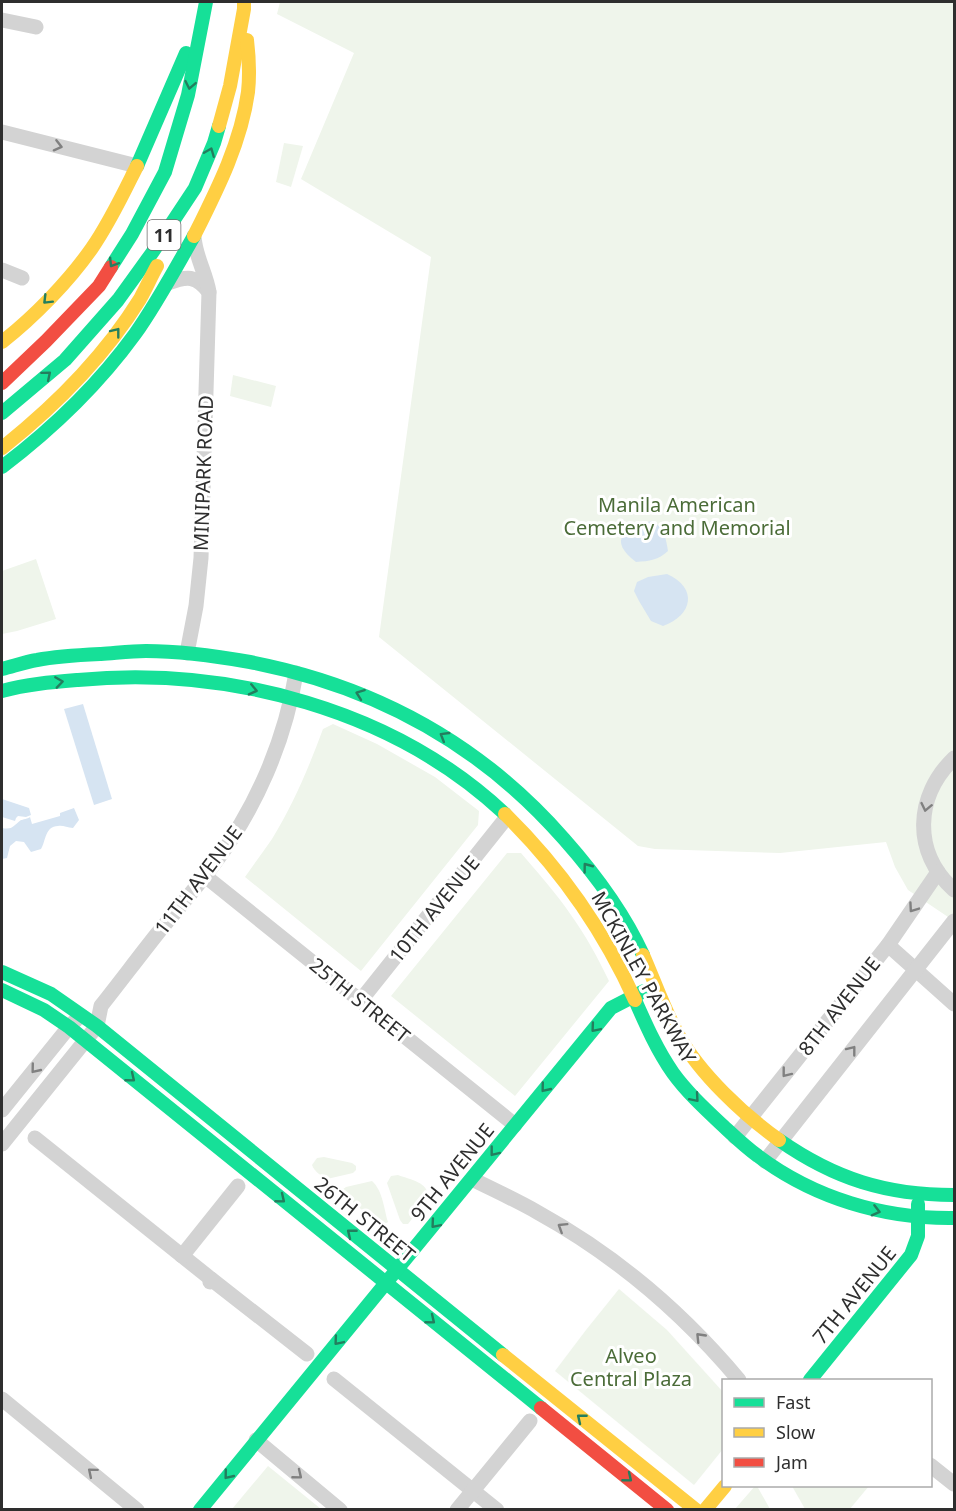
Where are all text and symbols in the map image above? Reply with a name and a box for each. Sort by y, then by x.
one-way arrow [184,80,197,90]
one-way arrow [53,139,63,152]
one-way arrow [203,147,215,158]
road number: 11 [148,220,180,250]
one-way arrow [109,257,121,267]
one-way arrow [43,293,54,304]
one-way arrow [109,328,120,339]
one-way arrow [40,372,51,383]
street label: MINIPARK ROAD [187,395,219,551]
park label: Manila American Cemetery and Memorial [563,491,791,541]
one-way arrow [55,676,64,688]
one-way arrow [248,682,258,695]
one-way arrow [355,689,366,702]
one-way arrow [440,732,450,743]
one-way arrow [920,802,933,812]
street label: 11TH AVENUE [148,820,248,940]
street label: 10TH AVENUE [383,850,485,968]
one-way arrow [584,863,595,874]
street label: MCKINLEY PARKWAY [585,886,703,1068]
one-way arrow [909,902,920,913]
street label: 25TH STREET [304,951,416,1049]
street label: 8TH AVENUE [792,951,886,1061]
one-way arrow [591,1021,602,1032]
one-way arrow [844,1046,855,1057]
one-way arrow [31,1062,42,1073]
one-way arrow [783,1066,794,1077]
one-way arrow [124,1070,135,1081]
one-way arrow [542,1081,553,1092]
one-way arrow [688,1091,699,1102]
street label: 9TH AVENUE [404,1117,500,1227]
one-way arrow [490,1145,501,1156]
street label: 26TH STREET [309,1170,421,1268]
one-way arrow [274,1191,285,1202]
one-way arrow [871,1204,881,1217]
one-way arrow [431,1217,442,1228]
one-way arrow [558,1223,568,1235]
one-way arrow [347,1229,358,1240]
street label: 7TH AVENUE [806,1240,902,1350]
one-way arrow [424,1312,435,1323]
one-way arrow [697,1333,708,1344]
one-way arrow [334,1334,345,1345]
park label: Alveo Central Plaza [570,1342,692,1392]
legend [722,1379,932,1487]
text: Fast [776,1390,811,1414]
one-way arrow [577,1414,588,1425]
text: Slow [776,1420,815,1444]
text: Jam [774,1450,808,1474]
one-way arrow [88,1468,99,1479]
one-way arrow [224,1468,235,1479]
one-way arrow [291,1468,302,1479]
one-way arrow [621,1471,632,1482]

